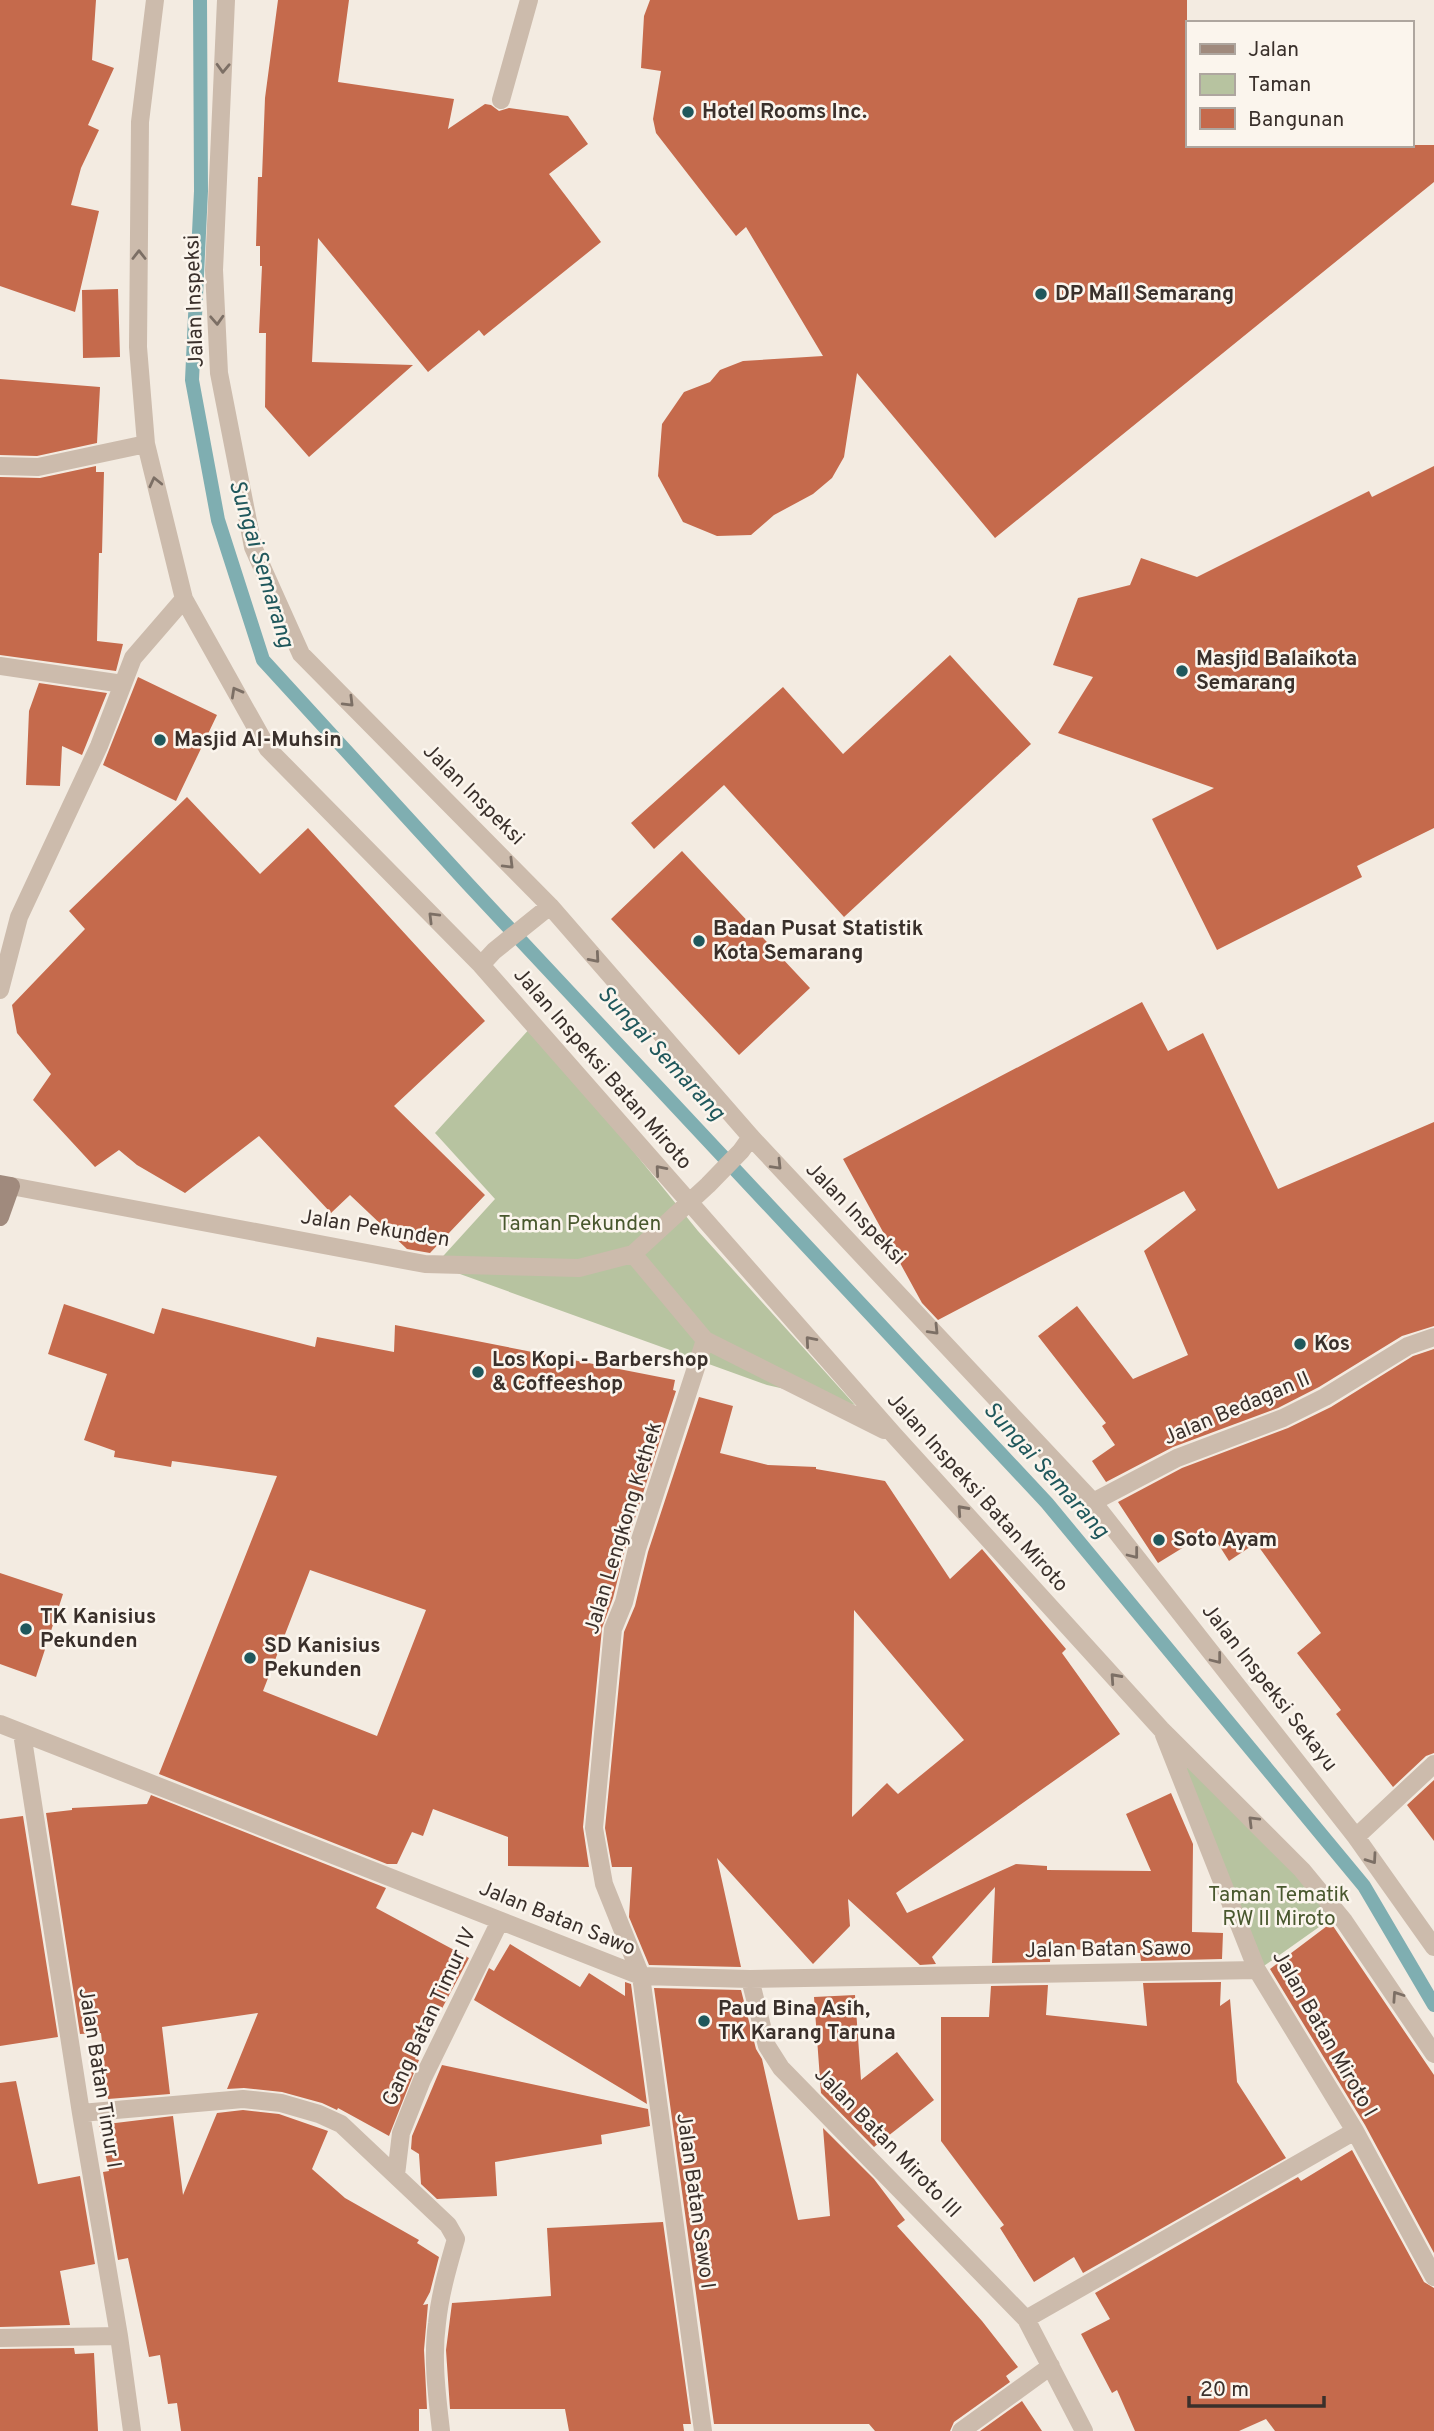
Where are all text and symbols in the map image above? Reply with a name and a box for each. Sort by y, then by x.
legend [1186,21,1413,147]
text: Jalan [1248,37,1299,64]
one-way arrow [215,63,230,74]
text: Taman [1248,72,1311,99]
place label: Hotel Rooms Inc. [702,99,867,126]
marker: Hotel Rooms Inc. [680,104,696,120]
text: Bangunan [1248,107,1344,134]
street label: Jalan Inspeksi [179,234,211,368]
one-way arrow [131,250,146,261]
place label: DP Mall Semarang [1055,281,1234,308]
marker: DP Mall Semarang [1033,286,1049,302]
one-way arrow [209,315,224,326]
one-way arrow [149,476,163,488]
water label: Sungai Semarang [221,476,300,652]
place label: Masjid Balaikota Semarang [1196,646,1357,697]
marker: Masjid Balaikota Semarang [1174,663,1190,679]
one-way arrow [231,687,244,699]
one-way arrow [341,694,354,707]
place label: Masjid Al-Muhsin [174,727,342,754]
marker: Masjid Al-Muhsin [152,732,168,748]
street label: Jalan Inspeksi [416,738,530,852]
one-way arrow [501,856,514,869]
one-way arrow [429,912,442,925]
place label: Badan Pusat Statistik Kota Semarang [713,916,924,967]
marker: Badan Pusat Statistik Kota Semarang [691,933,707,949]
one-way arrow [587,949,599,962]
street label: Jalan Inspeksi Batan Miroto [507,962,697,1176]
water label: Sungai Semarang [590,980,730,1128]
one-way arrow [769,1157,782,1170]
street label: Jalan Inspeksi [799,1157,911,1271]
one-way arrow [656,1165,668,1178]
street label: Jalan Pekunden [298,1204,452,1254]
park label: Taman Pekunden [499,1211,661,1238]
one-way arrow [926,1322,939,1335]
place label: Kos [1314,1331,1350,1358]
one-way arrow [806,1336,818,1349]
marker: Kos [1292,1336,1308,1352]
place label: Los Kopi - Barbershop & Coffeeshop [492,1347,709,1398]
marker: Los Kopi - Barbershop & Coffeeshop [470,1364,486,1380]
street label: Jalan Bedagan II [1160,1366,1314,1452]
street label: Jalan Inspeksi Batan Miroto [880,1388,1074,1598]
water label: Sungai Semarang [976,1396,1115,1546]
street label: Jalan Lengkong Kethek [579,1418,669,1638]
one-way arrow [958,1505,970,1518]
place label: Soto Ayam [1173,1527,1277,1554]
marker: Soto Ayam [1151,1532,1167,1548]
one-way arrow [1126,1545,1138,1558]
street label: Jalan Inspeksi Sekayu [1195,1598,1343,1778]
place label: TK Kanisius Pekunden [40,1604,156,1655]
marker: TK Kanisius Pekunden [18,1621,34,1637]
place label: SD Kanisius Pekunden [264,1633,381,1684]
marker: SD Kanisius Pekunden [242,1650,258,1666]
one-way arrow [1209,1652,1222,1664]
one-way arrow [1111,1673,1124,1686]
one-way arrow [1249,1817,1261,1829]
one-way arrow [1364,1851,1376,1864]
street label: Jalan Batan Sawo [475,1875,639,1963]
park label: Taman Tematik RW II Miroto [1208,1882,1350,1933]
street label: Gang Batan Timur IV [377,1923,483,2111]
street label: Jalan Batan Sawo [1025,1935,1191,1965]
street label: Jalan Batan Miroto I [1265,1946,1383,2122]
street label: Jalan Batan Timur I [71,1986,127,2170]
one-way arrow [1393,1991,1405,2004]
place label: Paud Bina Asih, TK Karang Taruna [718,1996,896,2047]
marker: Paud Bina Asih, TK Karang Taruna [696,2013,712,2029]
street label: Jalan Batan Miroto III [808,2062,966,2224]
street label: Jalan Batan Sawo I [669,2111,721,2291]
scale bar [1189,2364,1324,2408]
text: 20 m [1200,2377,1249,2404]

